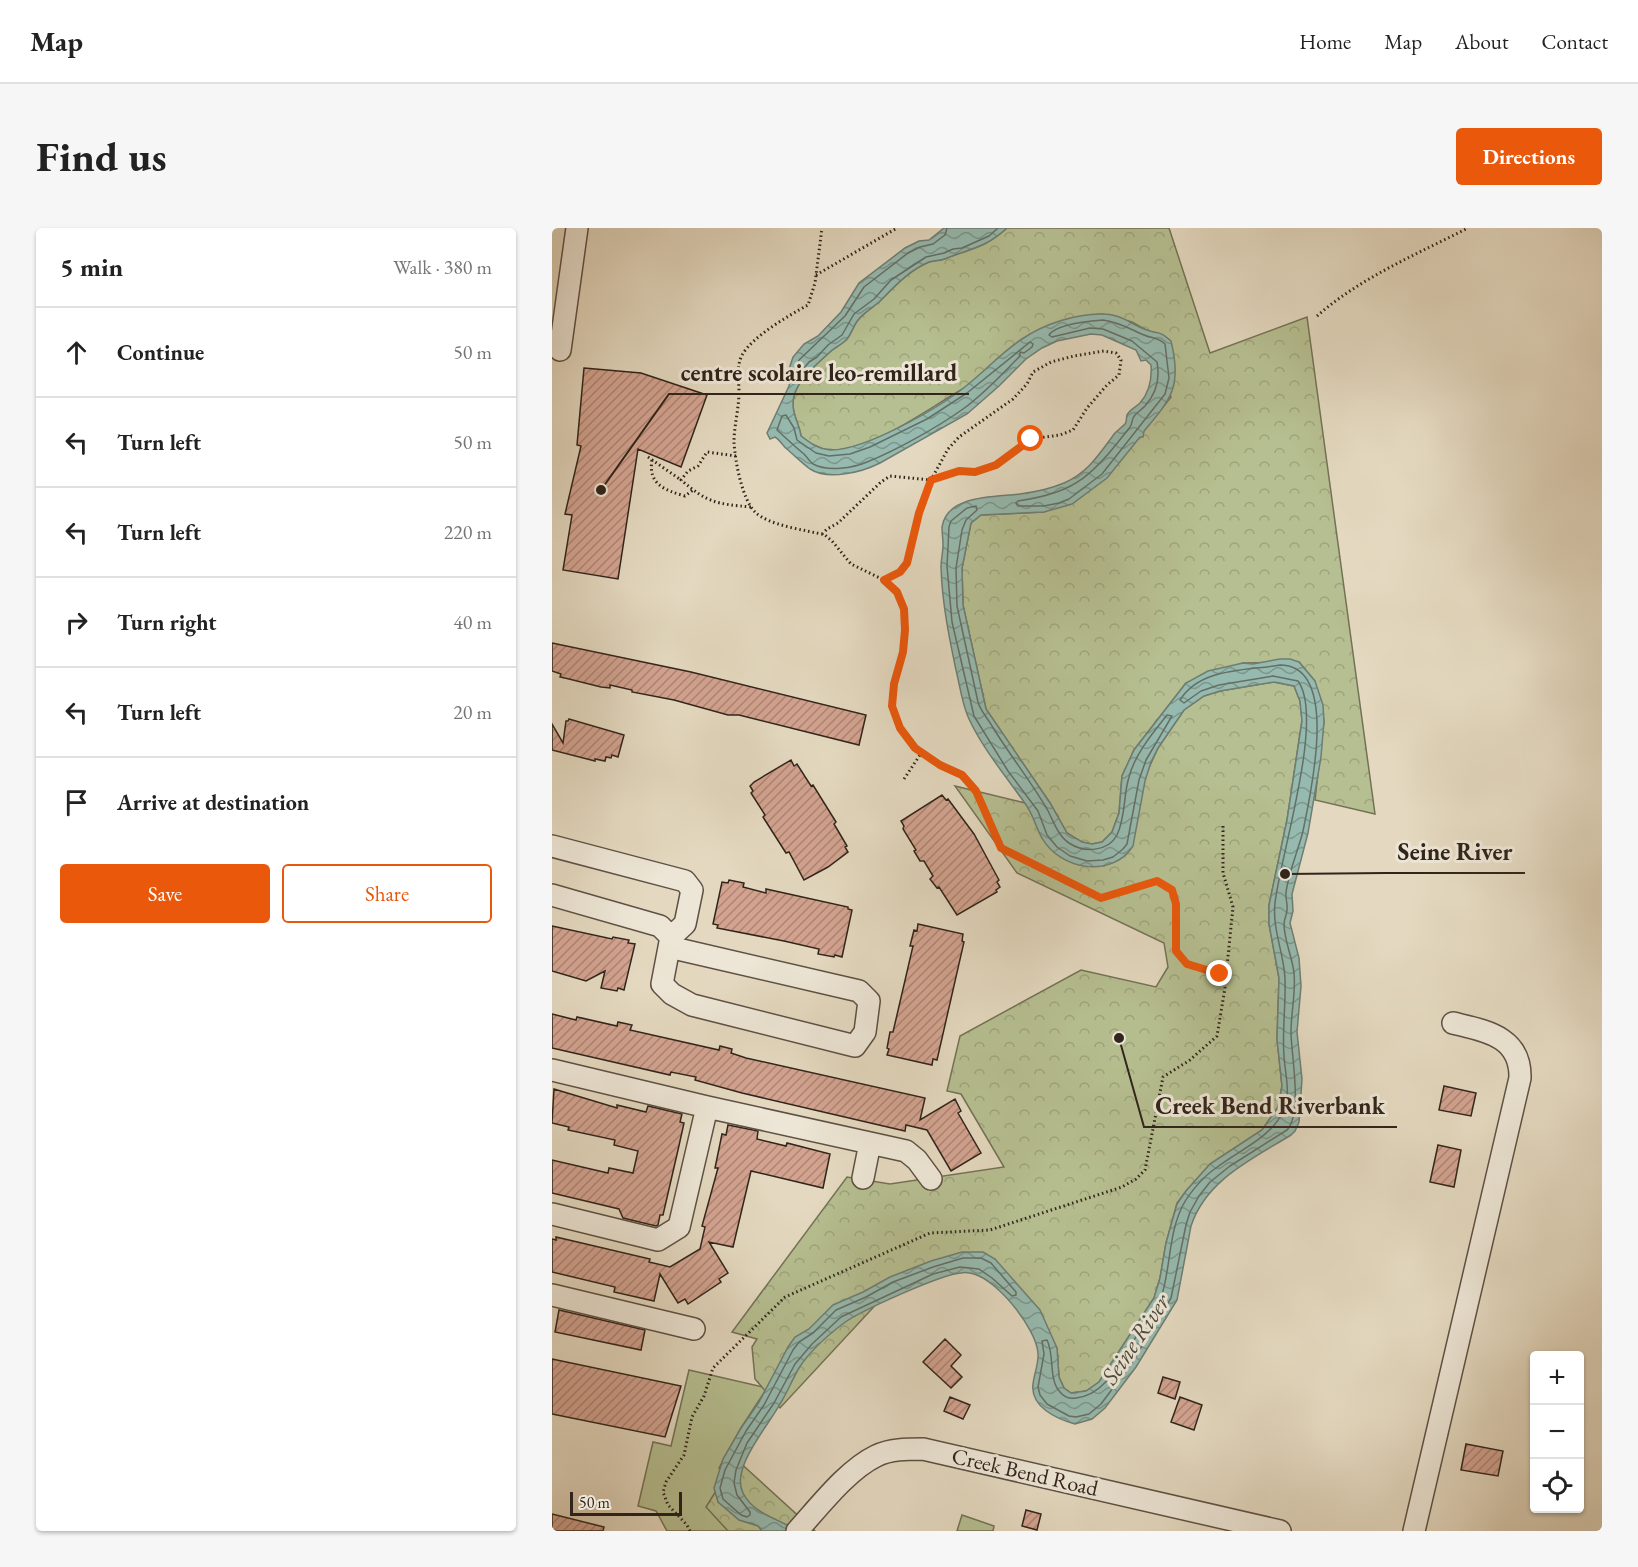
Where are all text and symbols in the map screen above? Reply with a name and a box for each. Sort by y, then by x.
text: Map [30,23,83,59]
text: Home [1299,28,1351,55]
text: Map [1384,28,1422,55]
text: About [1455,28,1508,55]
text: Contact [1541,28,1608,55]
button: Directions [1456,128,1602,185]
text: Find us [36,129,167,184]
text: 5 min [60,250,123,284]
text: Walk · 380 m [393,254,492,280]
icon: ahead [60,336,93,369]
text: Continue [117,338,204,367]
text: 50 m [453,339,492,365]
callout: centre scolaire leo-remillard [669,352,969,394]
text: centre scolaire leo-remillard [681,357,958,388]
route start [1017,425,1043,451]
icon: left [60,426,93,459]
text: Turn left [117,428,201,457]
text: 50 m [453,429,492,455]
icon: left [60,516,93,549]
text: Turn left [117,518,201,547]
text: 220 m [444,519,492,545]
icon: right [60,606,93,639]
text: Turn right [117,608,216,637]
text: 40 m [453,609,492,635]
icon: left [60,696,93,729]
text: Turn left [117,698,201,727]
text: 20 m [453,699,492,725]
icon: arrive [60,786,93,819]
text: Arrive at destination [117,788,309,817]
callout: Seine River [1386,831,1525,873]
text: Seine River [1398,836,1513,867]
button: Save [60,864,270,923]
button: Share [282,864,492,923]
route end [1206,960,1232,986]
callout: Creek Bend Riverbank [1144,1085,1397,1127]
text: Creek Bend Riverbank [1155,1090,1386,1121]
water label: Seine River [1093,1286,1178,1391]
map controls [1530,1351,1584,1513]
button: + [1530,1351,1584,1405]
button: − [1530,1405,1584,1459]
street label: Creek Bend Road [949,1441,1102,1503]
button: locate [1530,1459,1584,1513]
scale bar [570,1489,682,1516]
text: 50 m [579,1492,610,1513]

